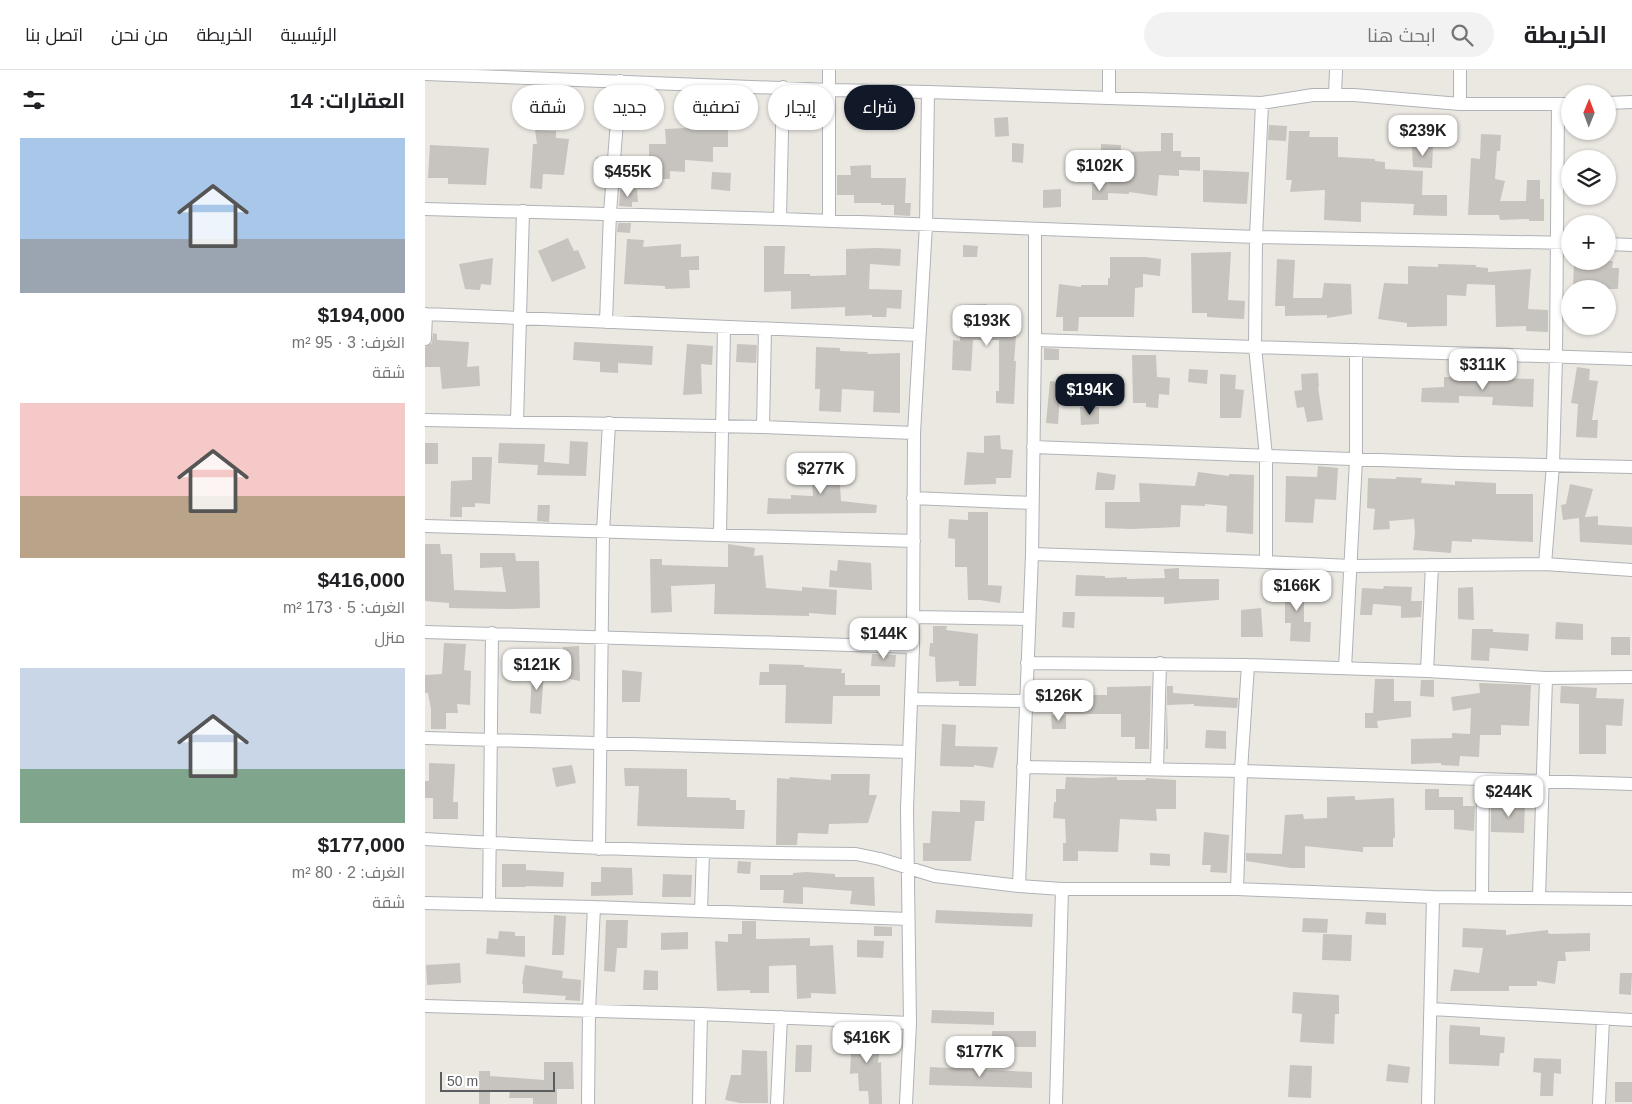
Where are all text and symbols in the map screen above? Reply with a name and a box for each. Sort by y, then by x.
search box [1144,12,1494,57]
icon: search [1448,21,1476,49]
text: الخريطة [1524,21,1607,48]
text: اتصل بنا [25,25,83,45]
text: من نحن [111,25,168,45]
text: الخريطة [196,25,253,45]
text: الرئيسية [281,25,337,45]
text: ابحث هنا [1367,25,1436,46]
chip: شقة [512,85,584,130]
chip: جديد [594,85,664,130]
chip: تصفية [674,85,758,130]
chip: إيجار [768,85,834,130]
chip: شراء [844,85,915,130]
north arrow [1561,85,1616,140]
map controls [1561,85,1616,335]
icon: filters [20,86,48,114]
text: العقارات: 14 [290,89,405,112]
pin: $239K [1388,114,1458,157]
text: $239K [1399,122,1447,139]
pin: $102K [1065,150,1135,192]
button: layers [1561,150,1616,205]
pin: $455K [593,156,663,198]
text: $102K [1076,157,1124,174]
text: $455K [604,163,652,180]
icon: home [168,171,258,261]
button: + [1561,215,1616,270]
button: − [1561,280,1616,335]
text: $194,000 [317,303,405,326]
pin: $193K [952,304,1022,347]
text: $193K [963,312,1011,329]
text: الغرف: 3 · 95 m² [292,334,405,351]
pin: $311K [1448,348,1518,391]
text: $311K [1460,356,1506,373]
text: شقة [372,364,405,381]
pin: $194K [1055,374,1125,416]
text: $194K [1066,381,1114,398]
icon: home [168,436,258,526]
pin: $277K [786,452,856,495]
text: $277K [797,460,845,477]
text: $416,000 [317,568,405,591]
pin: $166K [1262,570,1332,612]
text: $166K [1273,577,1321,594]
text: الغرف: 5 · 173 m² [283,599,405,616]
pin: $144K [849,618,919,660]
text: $144K [860,625,908,642]
text: منزل [375,629,405,646]
pin: $121K [502,648,572,691]
text: $121K [513,656,561,673]
pin: $126K [1024,680,1094,722]
text: $126K [1035,687,1083,704]
icon: home [168,701,258,791]
pin: $244K [1474,776,1544,818]
text: $244K [1485,783,1533,800]
text: $177,000 [317,833,405,856]
text: الغرف: 2 · 80 m² [292,864,405,881]
text: شقة [372,894,405,911]
pin: $416K [832,1022,902,1064]
text: $416K [843,1029,891,1046]
pin: $177K [945,1036,1015,1078]
text: $177K [956,1043,1004,1060]
scale bar [440,1069,555,1092]
text: 50 m [447,1073,478,1089]

